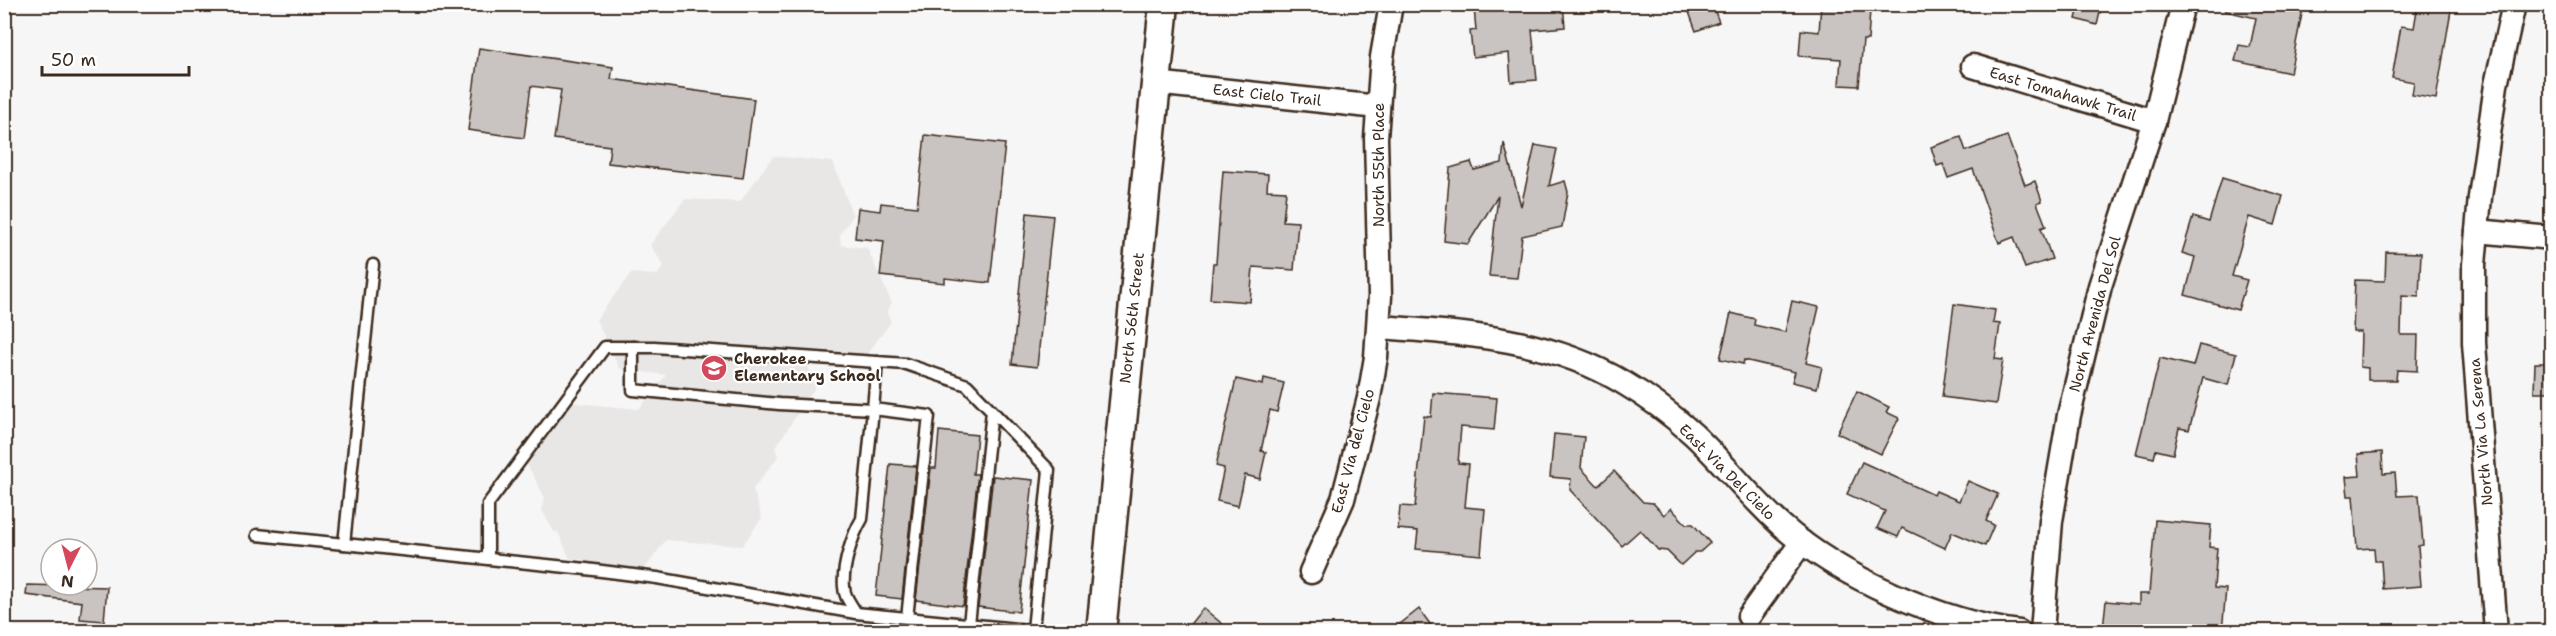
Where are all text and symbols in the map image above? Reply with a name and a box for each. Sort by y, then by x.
scale bar [42,39,189,77]
text: 50 m [51,48,96,72]
street label: East Tomahawk Trail [1987,62,2139,126]
street label: East Cielo Trail [1212,79,1323,111]
street label: North 55th Place [1369,103,1389,227]
street label: North Avenida Del Sol [2065,233,2126,394]
street label: North 56th Street [1115,251,1149,385]
place label: Cherokee Elementary School [734,349,881,386]
school or university icon: Cherokee Elementary School [699,353,729,383]
street label: North Via La Serena [2465,357,2497,507]
street label: East Via del Cielo [1327,387,1379,515]
street label: East Via Del Cielo [1675,420,1779,524]
north arrow [39,537,99,597]
text: N [60,570,75,593]

